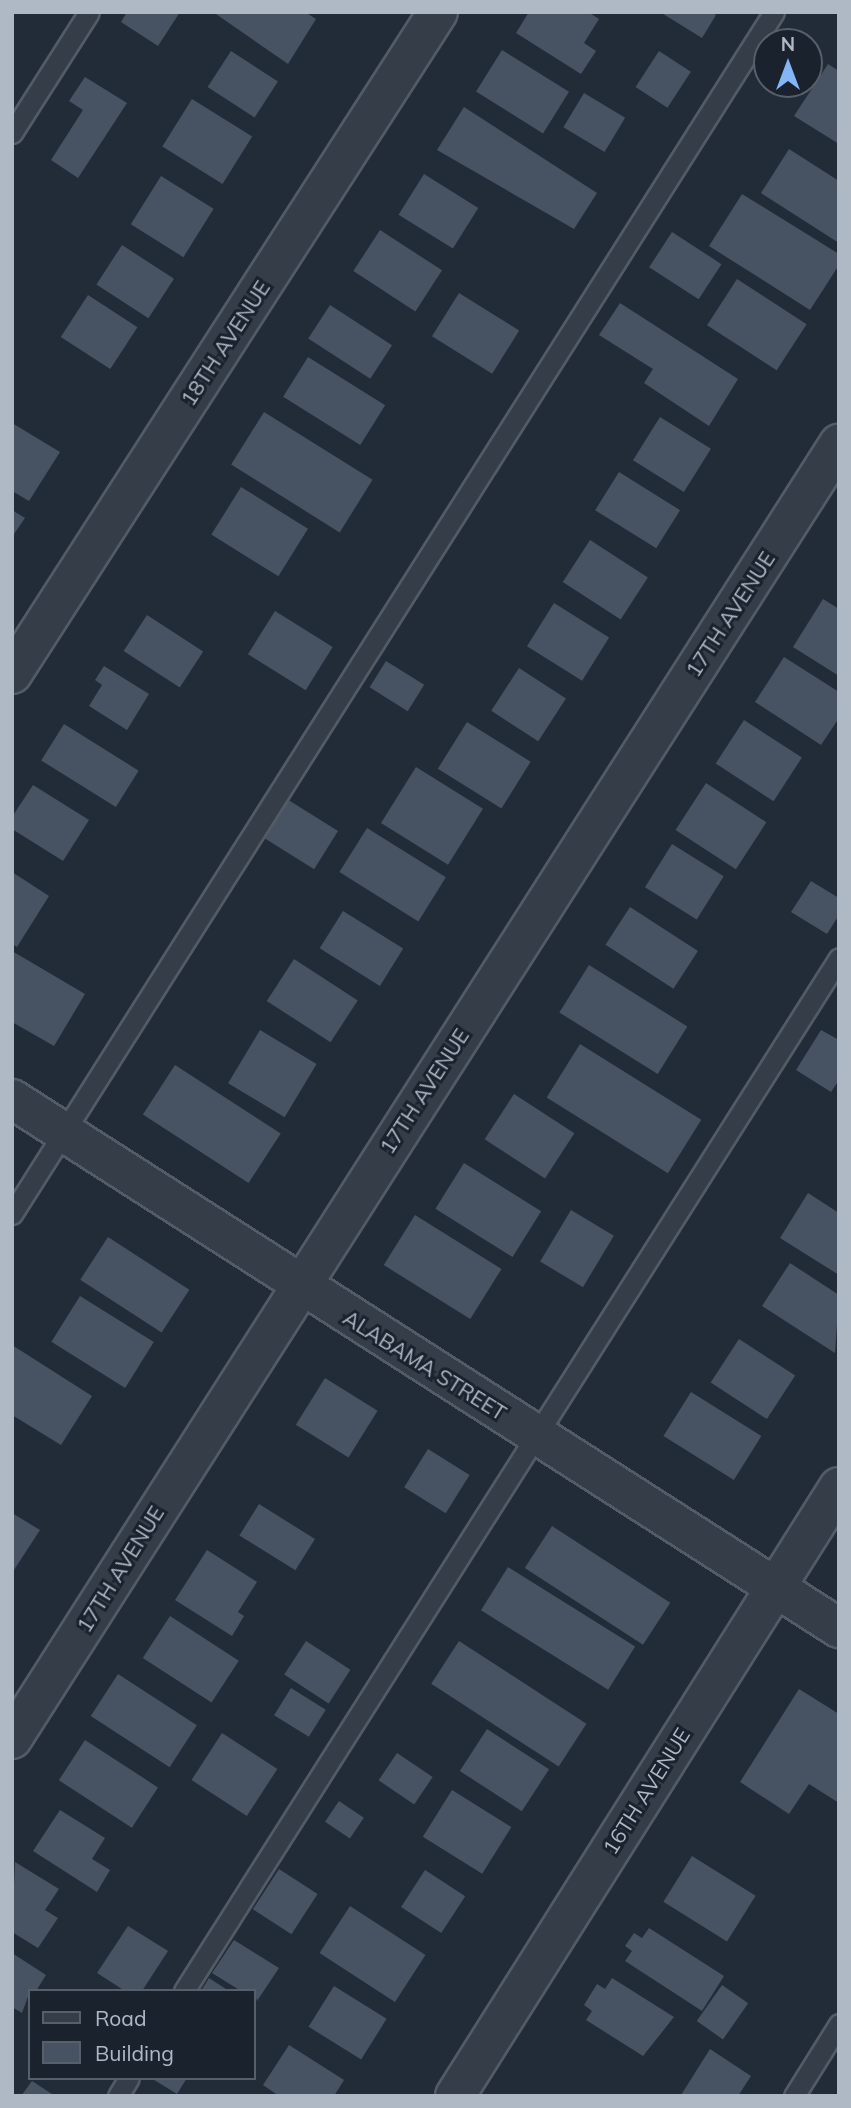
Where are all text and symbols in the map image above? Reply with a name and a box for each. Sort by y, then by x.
north arrow [753,28,823,98]
text: N [781,32,795,56]
street label: 18TH AVENUE [175,276,275,410]
street label: 17TH AVENUE [680,547,780,681]
street label: 17TH AVENUE [374,1024,474,1158]
street label: ALABAMA STREET [339,1305,511,1425]
street label: 17TH AVENUE [71,1501,169,1637]
street label: 16TH AVENUE [597,1723,695,1859]
legend [28,1989,256,2080]
text: Road [95,2005,146,2031]
text: Building [95,2040,174,2066]

